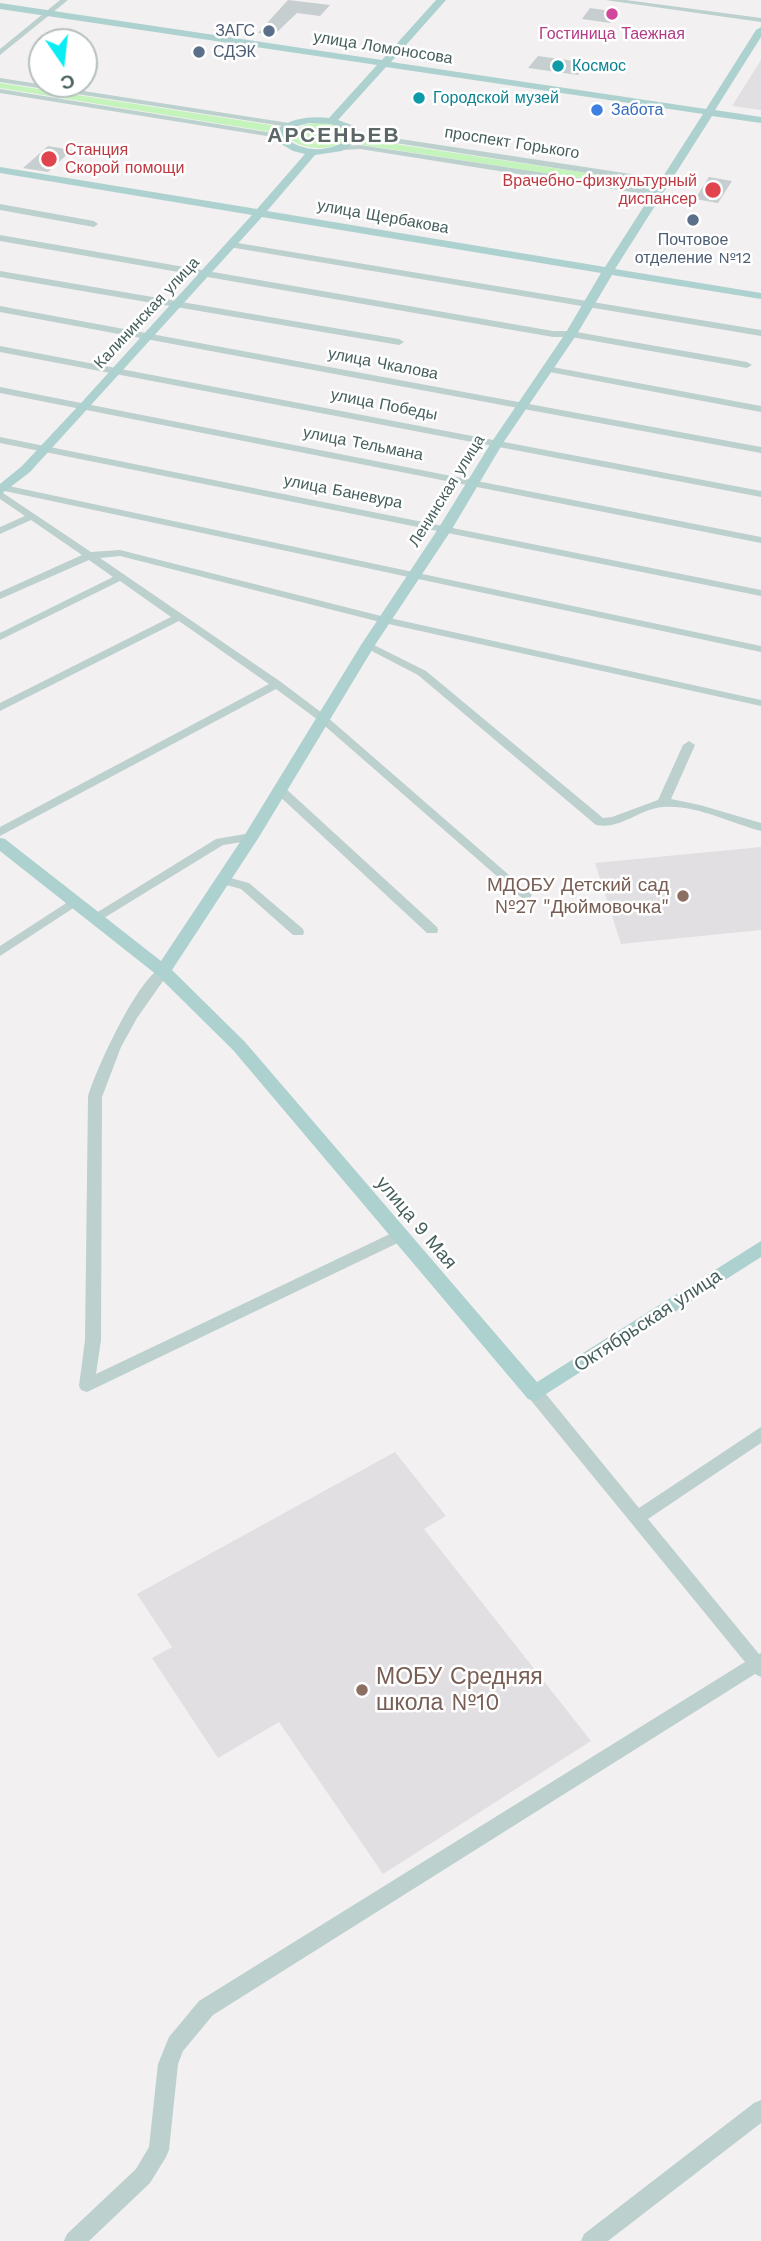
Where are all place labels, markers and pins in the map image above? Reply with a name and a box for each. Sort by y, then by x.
marker: Гостиница Таежная [604,6,620,22]
place label: ЗАГС [215,21,255,41]
marker: ЗАГС [261,23,277,39]
place label: Гостиница Таежная [539,24,685,44]
place label: СДЭК [213,42,256,62]
marker: СДЭК [191,44,207,60]
place label: Космос [572,56,626,76]
marker: Космос [550,58,566,74]
place label: Городской музей [433,88,559,108]
marker: Городской музей [411,90,427,106]
place label: Забота [611,100,663,120]
marker: Забота [589,102,605,118]
place label: Станция Скорой помощи [65,140,184,178]
marker: Станция Скорой помощи [39,149,59,169]
place label: Врачебно-физкультурный диспансер [503,171,697,209]
marker: Врачебно-физкультурный диспансер [703,180,723,200]
marker: Почтовое отделение №12 [685,212,701,228]
place label: Почтовое отделение №12 [635,230,751,268]
place label: МДОБУ Детский сад №27 "Дюймовочка" [487,874,669,918]
marker: МДОБУ Детский сад №27 "Дюймовочка" [675,888,691,904]
place label: МОБУ Средняя школа №10 [376,1663,543,1717]
marker: МОБУ Средняя школа №10 [354,1682,370,1698]

